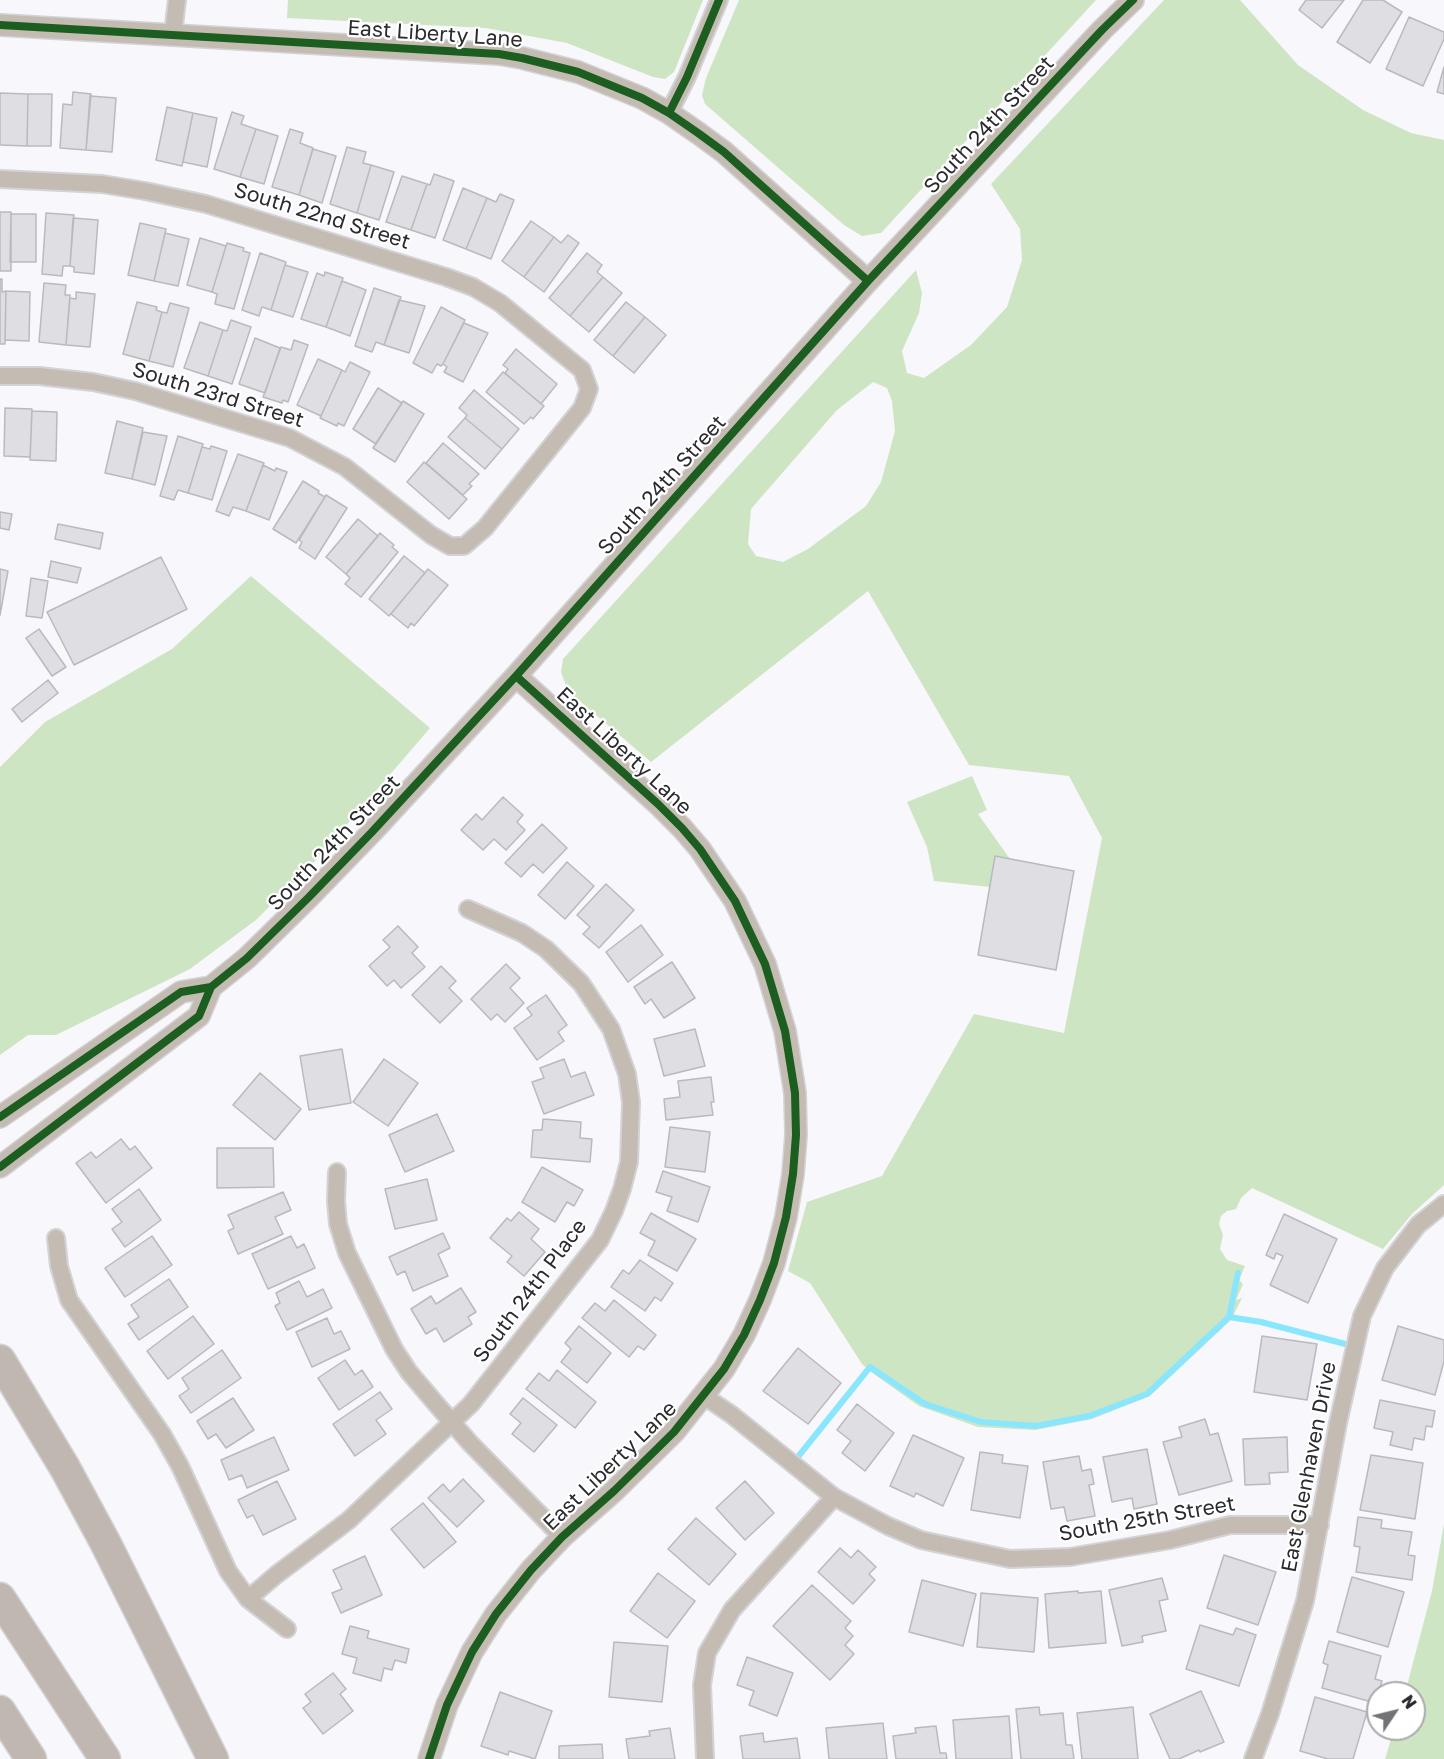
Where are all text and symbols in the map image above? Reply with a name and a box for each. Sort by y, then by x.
street label: East Liberty Lane [347,15,523,53]
street label: South 24th Street [919,51,1059,199]
street label: South 22nd Street [231,177,413,255]
street label: South 23rd Street [129,357,307,433]
street label: South 24th Street [593,410,731,560]
street label: East Liberty Lane [551,682,697,820]
street label: South 24th Street [263,770,405,916]
street label: South 24th Place [468,1214,592,1368]
street label: East Glenhaven Drive [1276,1360,1342,1574]
street label: East Liberty Lane [538,1396,682,1536]
street label: South 25th Street [1057,1491,1237,1547]
north arrow [1366,1681,1426,1741]
text: N [1397,1691,1421,1713]

